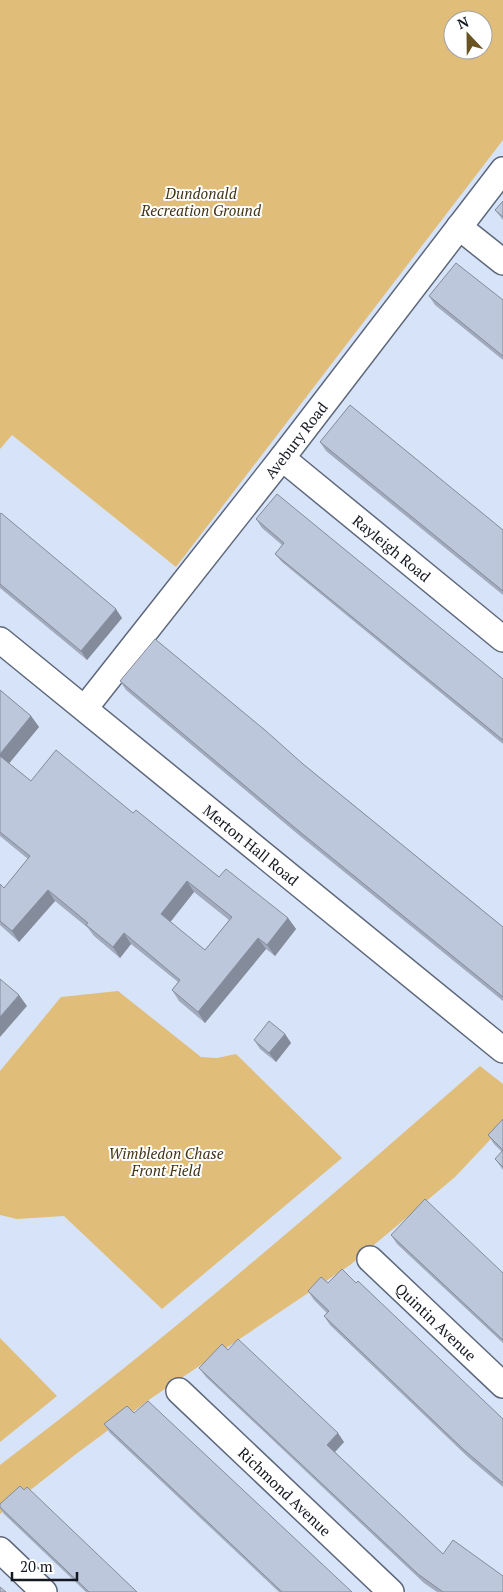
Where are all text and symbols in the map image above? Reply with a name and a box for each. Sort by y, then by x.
north arrow [443,10,493,60]
text: N [454,12,472,33]
park label: Dundonald Recreation Ground [140,183,262,220]
street label: Avebury Road [260,398,332,482]
street label: Rayleigh Road [349,510,435,586]
street label: Merton Hall Road [199,800,303,890]
park label: Wimbledon Chase Front Field [108,1143,224,1180]
street label: Quintin Avenue [391,1278,481,1365]
street label: Richmond Avenue [234,1443,336,1540]
scale bar [12,1550,78,1582]
text: 20 m [20,1556,53,1576]

